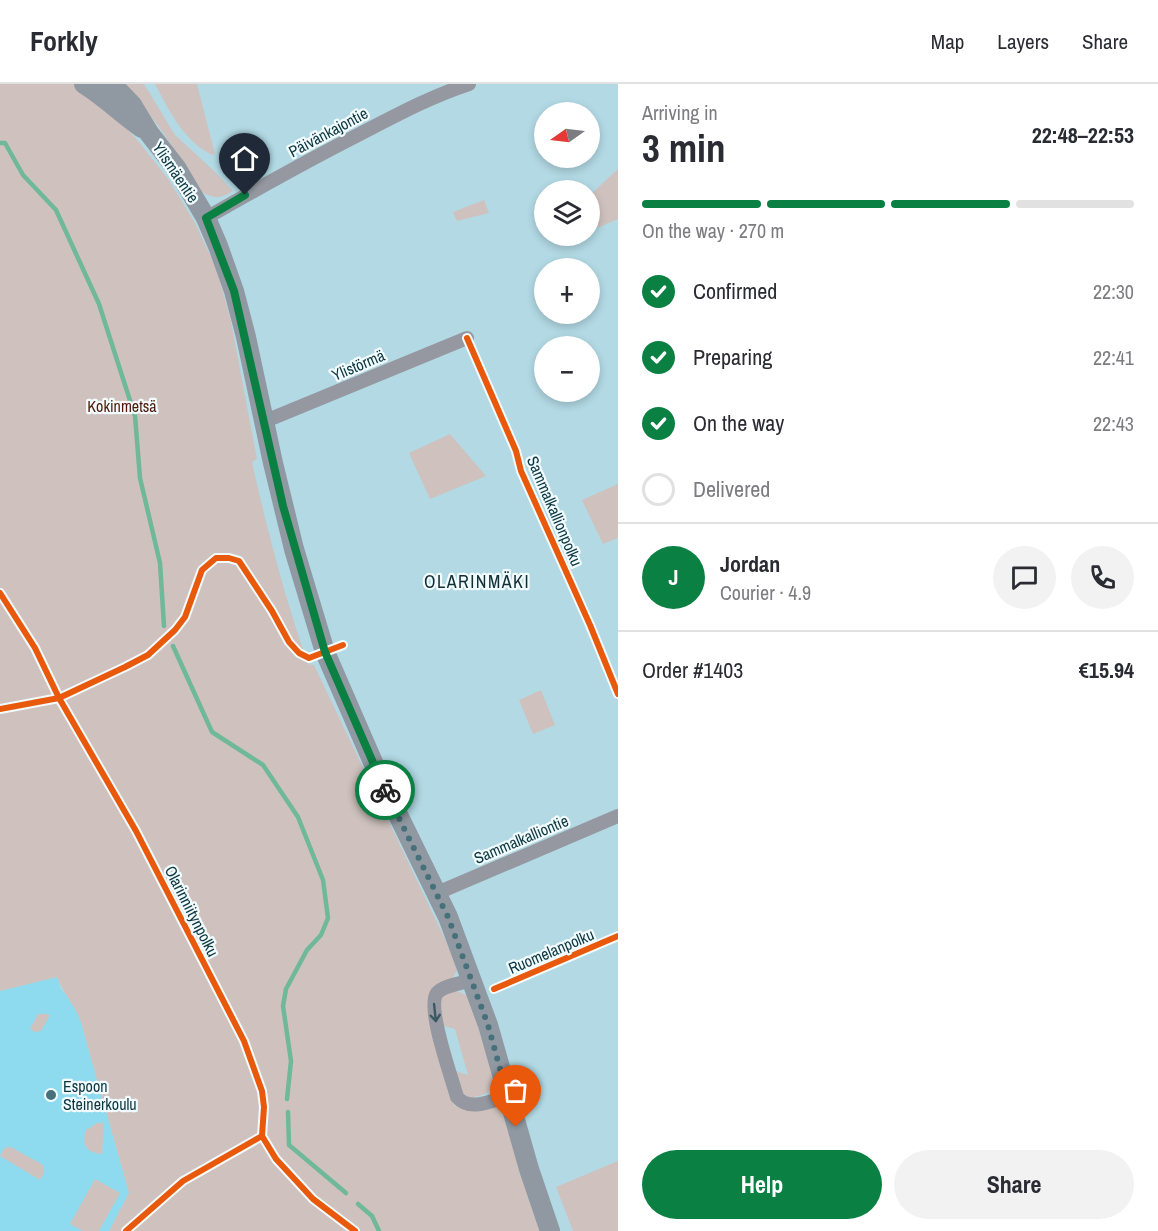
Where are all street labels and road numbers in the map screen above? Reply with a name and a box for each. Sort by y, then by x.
street label: Päivänkajontie [285,102,371,162]
street label: Ylismäentie [148,137,204,207]
street label: Ylistörmä [328,344,388,386]
street label: Sammalkallionpolku [522,453,588,569]
street label: Sammalkalliontie [470,809,572,869]
street label: Olarinniitynpolku [160,862,224,960]
street label: Ruomelanpolku [505,923,597,979]

